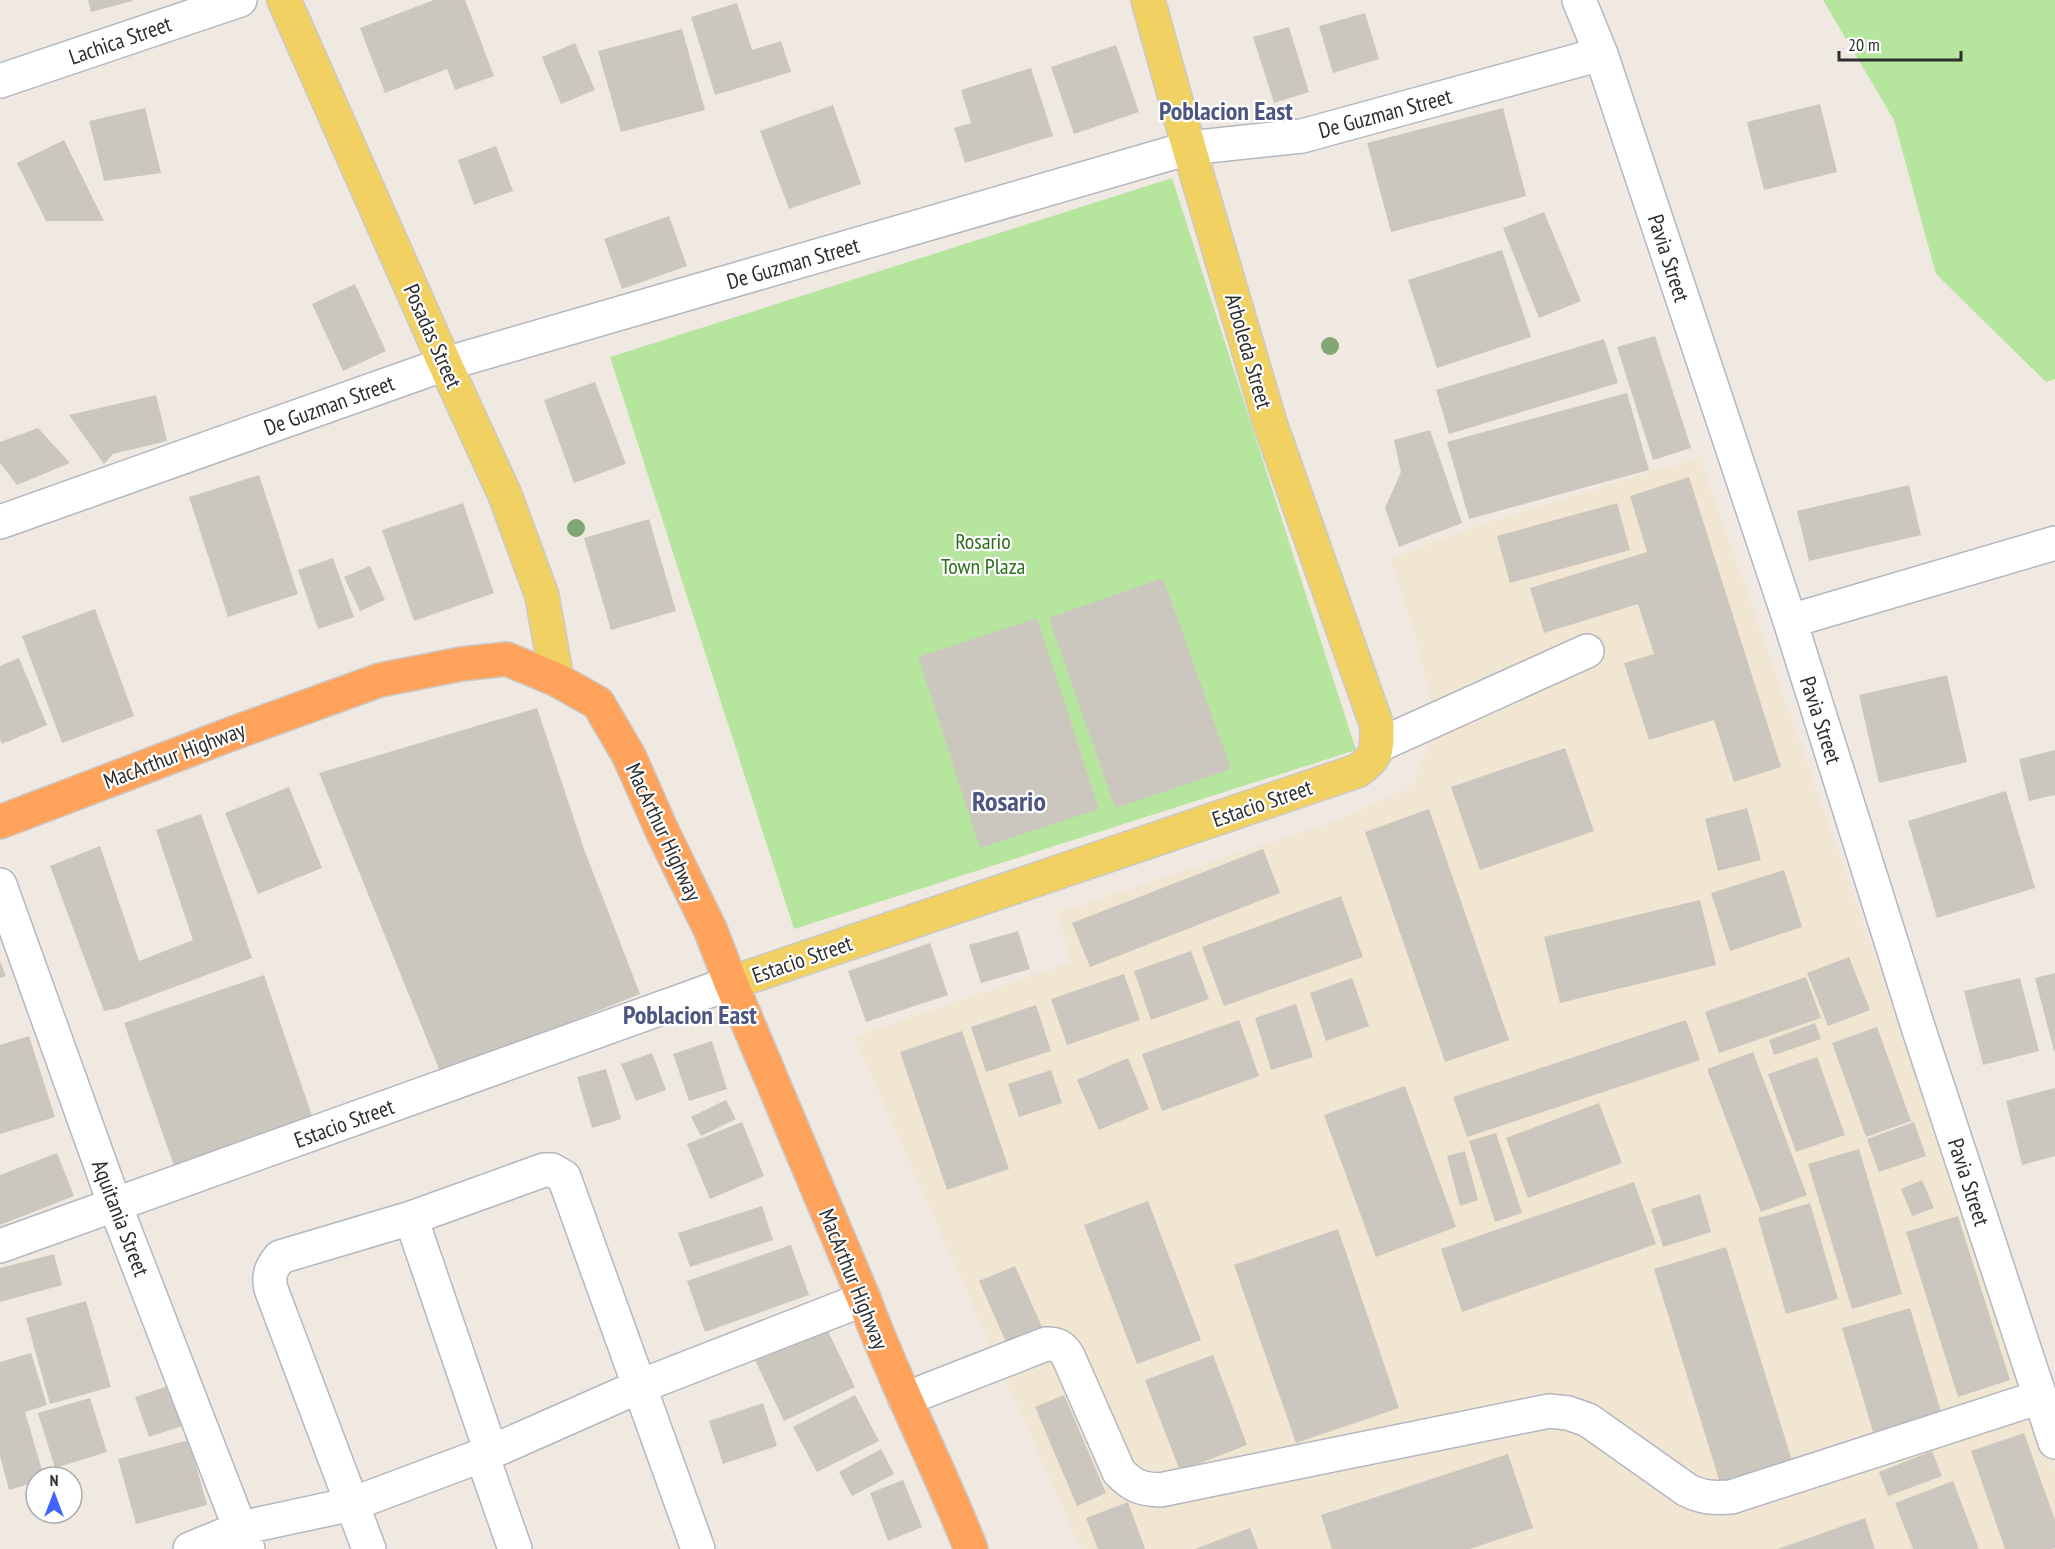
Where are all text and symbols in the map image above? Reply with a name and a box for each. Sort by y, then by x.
street label: Lachica Street [65,9,175,71]
scale bar [1839,24,1960,62]
text: 20 m [1848,33,1880,56]
street label: De Guzman Street [1315,82,1455,144]
district label: Poblacion East [1159,94,1293,127]
street label: Pavia Street [1642,211,1696,305]
street label: De Guzman Street [723,231,863,295]
street label: Posadas Street [398,280,468,392]
street label: Arboleda Street [1219,290,1279,412]
street label: De Guzman Street [260,368,398,442]
park label: Rosario Town Plaza [941,527,1025,580]
street label: Pavia Street [1794,673,1848,767]
street label: MacArthur Highway [99,715,249,795]
street label: MacArthur Highway [620,758,709,906]
street label: Estacio Street [1208,773,1316,833]
district label: Rosario [972,782,1046,819]
street label: Estacio Street [748,929,856,989]
district label: Poblacion East [623,998,757,1031]
street label: Estacio Street [290,1092,398,1154]
street label: Pavia Street [1942,1135,1996,1229]
street label: Aquitania Street [86,1156,156,1280]
street label: MacArthur Highway [813,1204,895,1354]
north arrow [24,1465,84,1525]
text: N [50,1470,58,1490]

